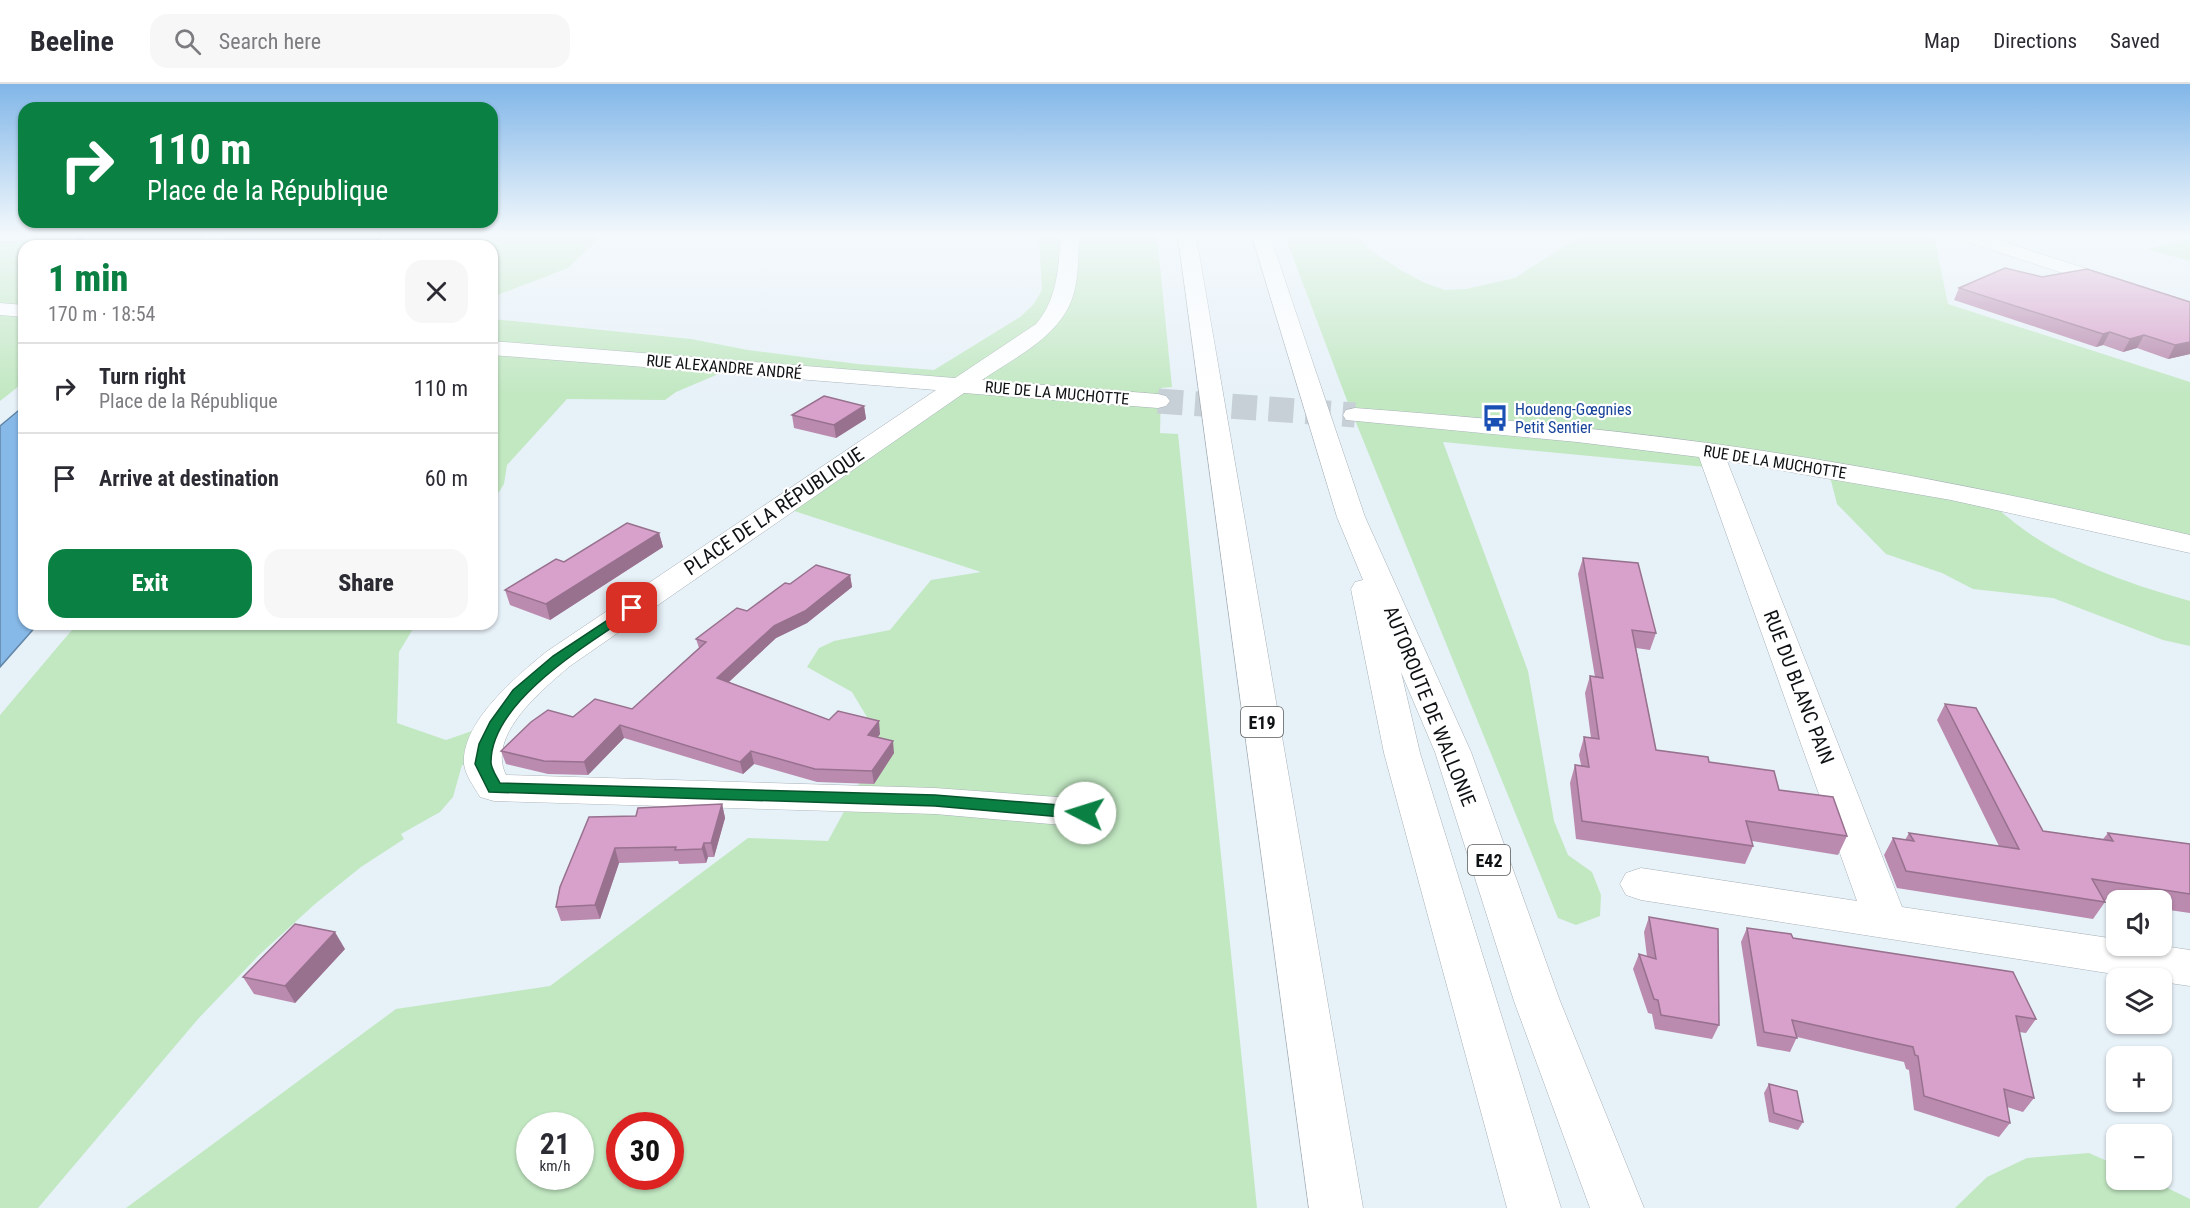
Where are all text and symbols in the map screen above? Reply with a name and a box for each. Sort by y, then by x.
search box [150,14,570,68]
text: Beeline [30,25,114,58]
icon: search [171,25,204,58]
text: Search here [219,29,321,54]
text: Map [1924,29,1960,53]
text: Directions [1993,29,2077,53]
text: Saved [2110,29,2160,53]
text: 110 m [147,125,252,174]
icon: right [48,126,126,204]
text: Place de la République [147,175,388,207]
text: 1 min [48,258,128,300]
button: close [405,260,468,323]
text: 170 m · 18:54 [48,302,155,326]
street label: RUE ALEXANDRE ANDRÉ [646,351,802,383]
text: Turn right [99,364,186,389]
icon: right [48,372,81,405]
text: 110 m [414,376,468,401]
street label: RUE DE LA MUCHOTTE [984,377,1130,409]
text: Place de la République [99,389,278,413]
place label: Houdeng-Gœgnies Petit Sentier [1515,400,1632,437]
bus stop icon: Houdeng-Gœgnies Petit Sentier [1480,403,1510,433]
street label: RUE DE LA MUCHOTTE [1702,441,1848,483]
street label: PLACE DE LA RÉPUBLIQUE [680,442,868,580]
icon: arrive [48,462,81,495]
text: Arrive at destination [99,466,279,491]
text: 60 m [425,466,468,491]
button: Exit [48,549,252,618]
button: Share [264,549,468,618]
pin [606,582,657,633]
icon: arrive [615,591,648,624]
street label: AUTOROUTE DE WALLONIE [1379,602,1481,810]
street label: RUE DU BLANC PAIN [1759,607,1839,767]
road number: E19 [1241,707,1283,737]
position arrow [1053,781,1117,845]
road number: E42 [1468,845,1510,875]
map controls [2106,890,2172,1190]
button: sound [2106,890,2172,956]
button: layers [2106,968,2172,1034]
button: + [2106,1046,2172,1112]
speed limit sign: 30 [606,1112,684,1190]
button: − [2106,1124,2172,1190]
text: 21 [540,1126,570,1161]
text: km/h [540,1157,570,1175]

